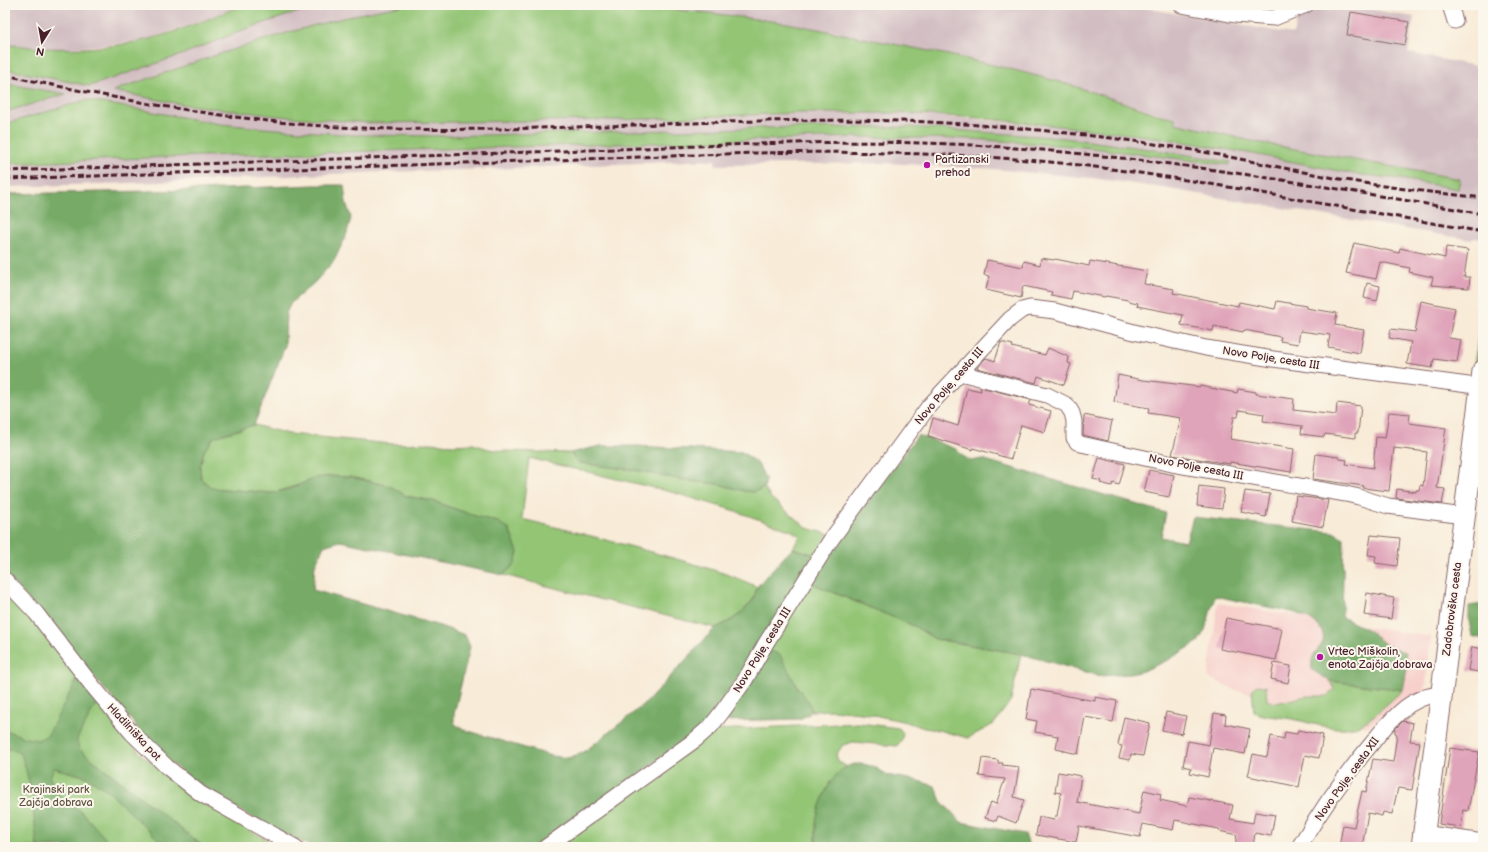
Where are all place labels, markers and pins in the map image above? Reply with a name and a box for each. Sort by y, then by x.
place label: Partizanski prehod [935,153,989,179]
marker: Partizanski prehod [922,160,932,170]
place label: Vrtec Miškolin, enota Zajčja dobrava [1328,645,1433,671]
marker: Vrtec Miškolin, enota Zajčja dobrava [1315,652,1325,662]

